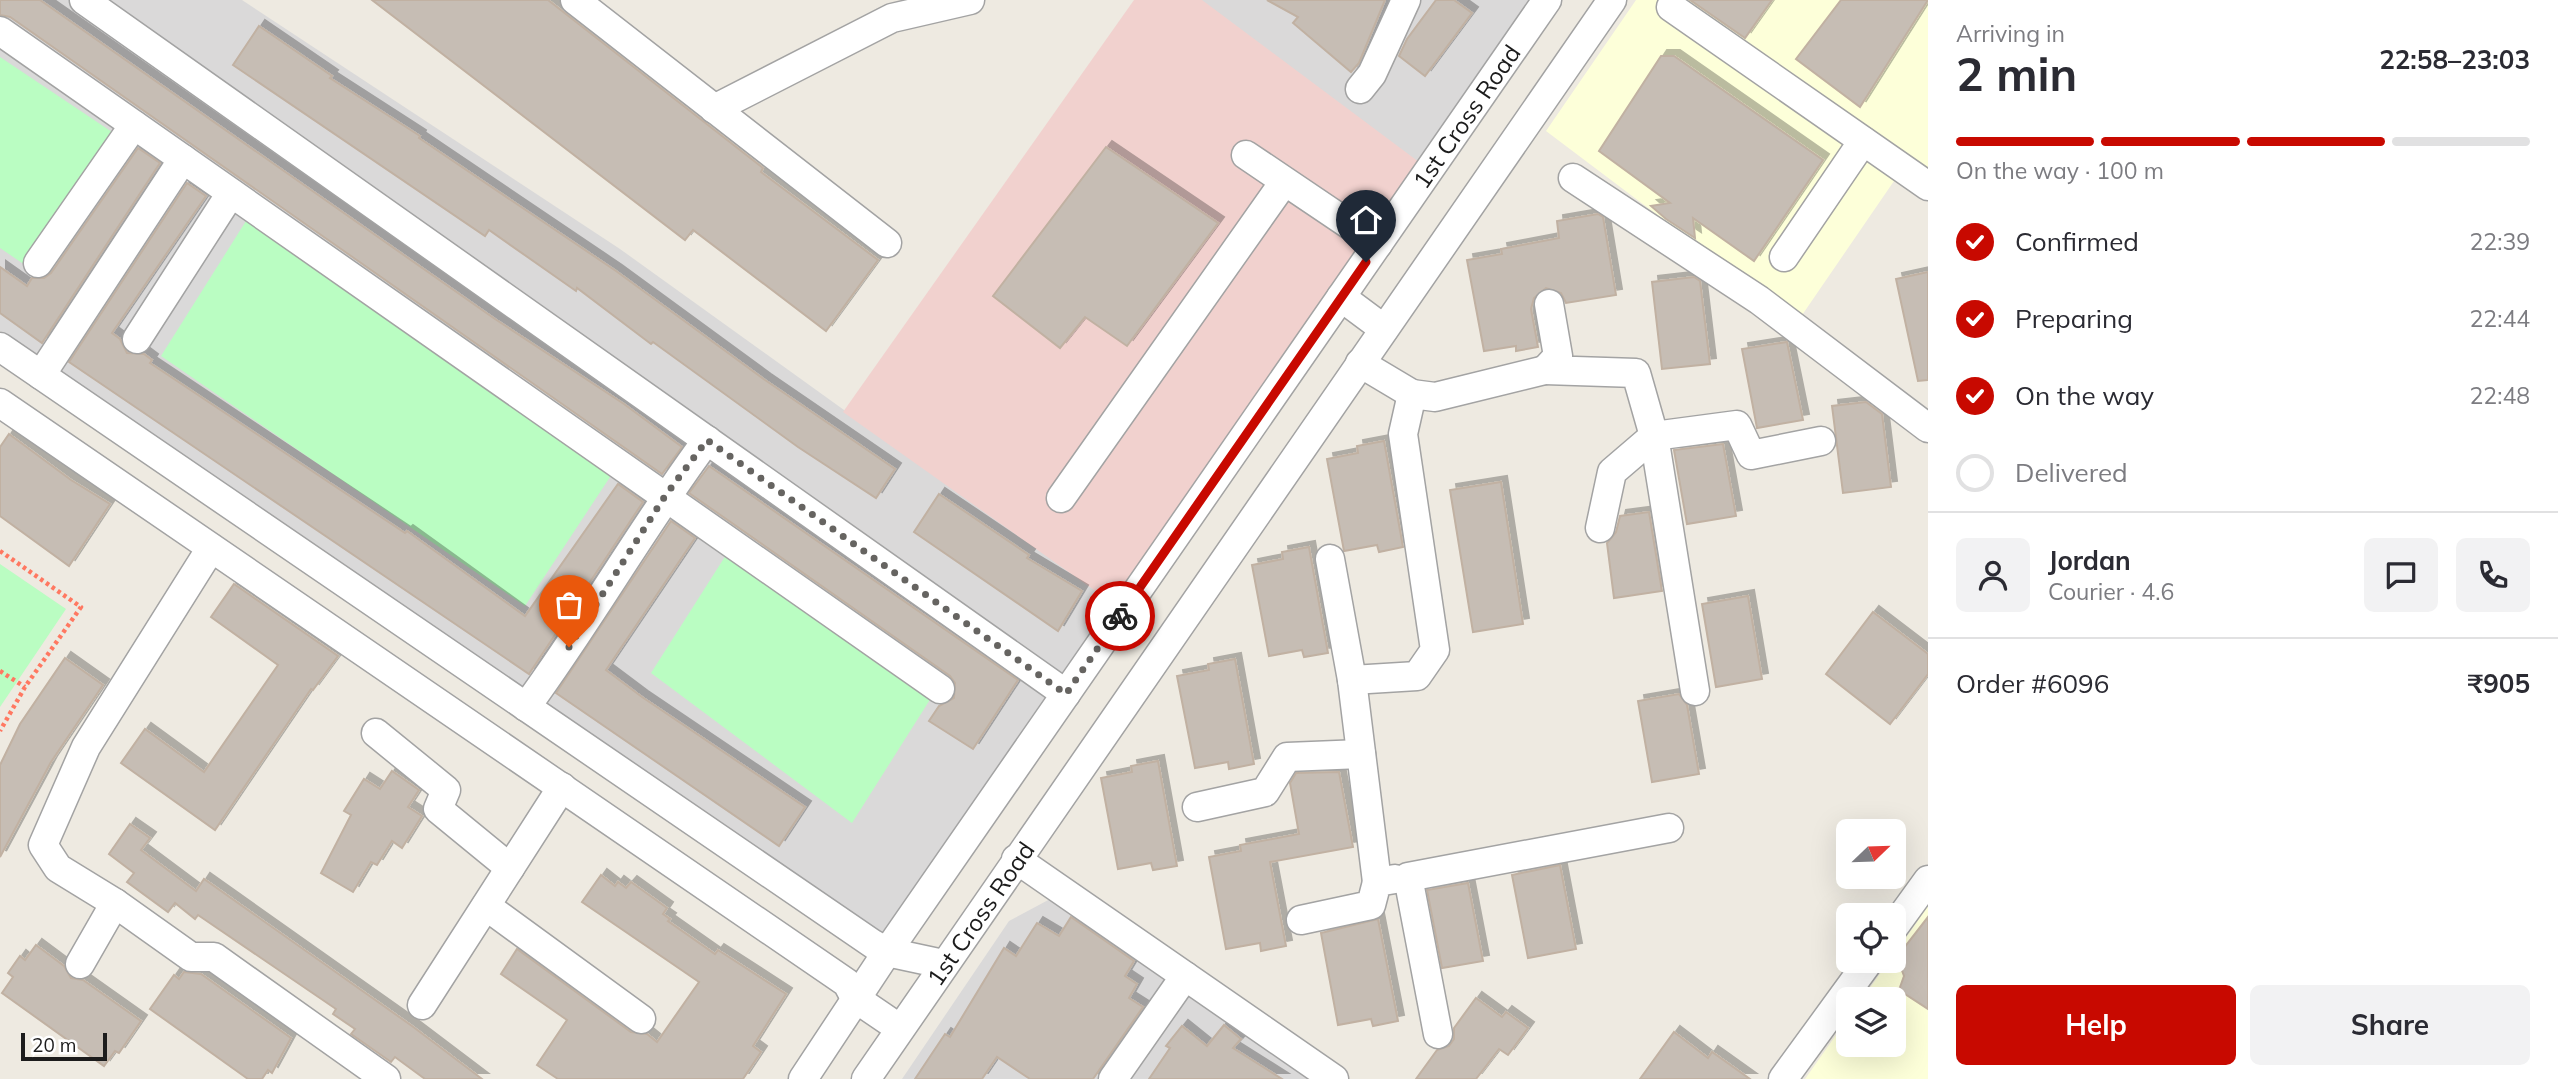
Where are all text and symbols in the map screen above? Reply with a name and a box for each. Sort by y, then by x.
text: Arriving in [1956,19,2065,48]
street label: 1st Cross Road [1406,39,1527,194]
text: 22:58–23:03 [2379,43,2530,76]
text: 2 min [1956,45,2077,103]
text: On the way · 100 m [1956,156,2164,185]
pin [1336,190,1396,262]
icon: home [1347,201,1385,239]
icon: check [1956,223,1994,261]
text: Confirmed [2015,225,2139,258]
text: 22:39 [2470,227,2530,256]
icon: check [1956,300,1994,338]
text: Preparing [2015,302,2133,335]
text: 22:44 [2470,304,2530,333]
icon: check [1956,377,1994,415]
text: On the way [2015,379,2154,412]
text: 22:48 [2470,381,2530,410]
text: Delivered [2015,456,2128,489]
button: person [1956,538,2030,612]
button: chat [2364,538,2438,612]
button: phone [2456,538,2530,612]
text: Jordan [2048,544,2131,577]
pin [539,575,599,647]
text: Courier · 4.6 [2048,577,2174,606]
courier [1085,581,1155,651]
icon: bag [550,586,588,624]
icon: bike [1101,597,1139,635]
text: Order #6096 [1956,667,2109,700]
text: ₹905 [2468,667,2530,700]
north arrow [1836,819,1906,889]
map controls [1836,819,1906,1057]
street label: 1st Cross Road [920,836,1041,992]
button: locate [1836,903,1906,973]
button: Help [1956,985,2236,1065]
button: Share [2250,985,2530,1065]
button: layers [1836,987,1906,1057]
scale bar [21,1030,107,1062]
text: 20 m [32,1033,76,1057]

